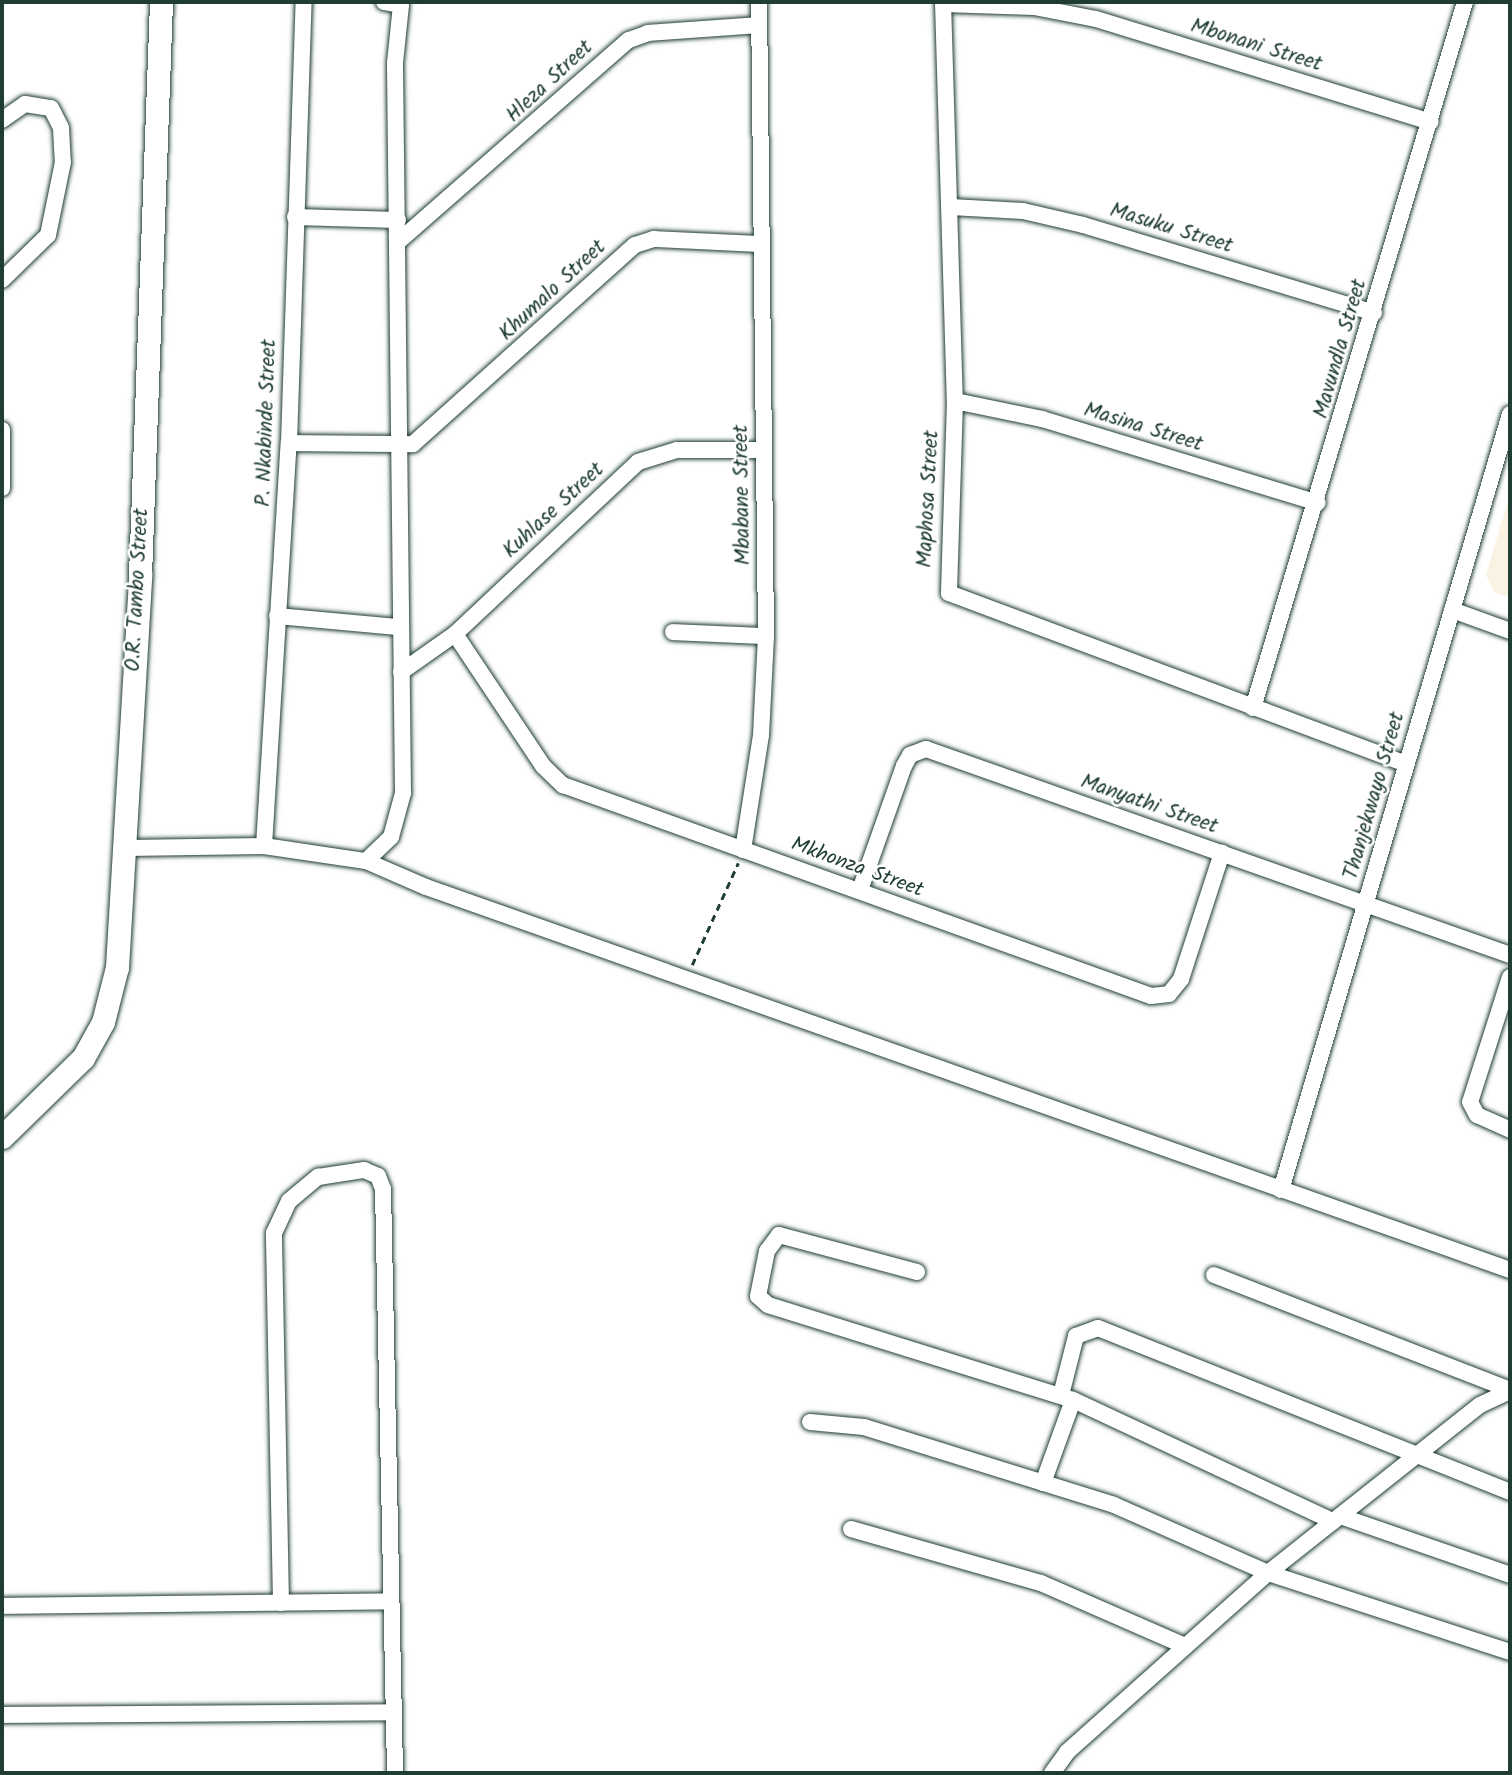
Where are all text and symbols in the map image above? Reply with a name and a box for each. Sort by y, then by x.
street label: Mbonani Street [1187,14,1325,78]
street label: Hleza Street [501,35,599,129]
street label: Masuku Street [1107,198,1235,260]
street label: Khumalo Street [494,235,612,347]
street label: Mavundla Street [1309,276,1373,422]
street label: P. Nkabinde Street [251,339,283,507]
street label: Masina Street [1080,398,1206,458]
street label: Mbabane Street [729,424,757,566]
street label: Maphosa Street [913,430,945,568]
street label: Kuhlase Street [498,458,610,564]
street label: O.R. Tambo Street [121,508,155,672]
street label: Thanjekwayo Street [1339,709,1411,883]
street label: Manyathi Street [1077,770,1221,840]
street label: Mkhonza Street [787,832,927,904]

